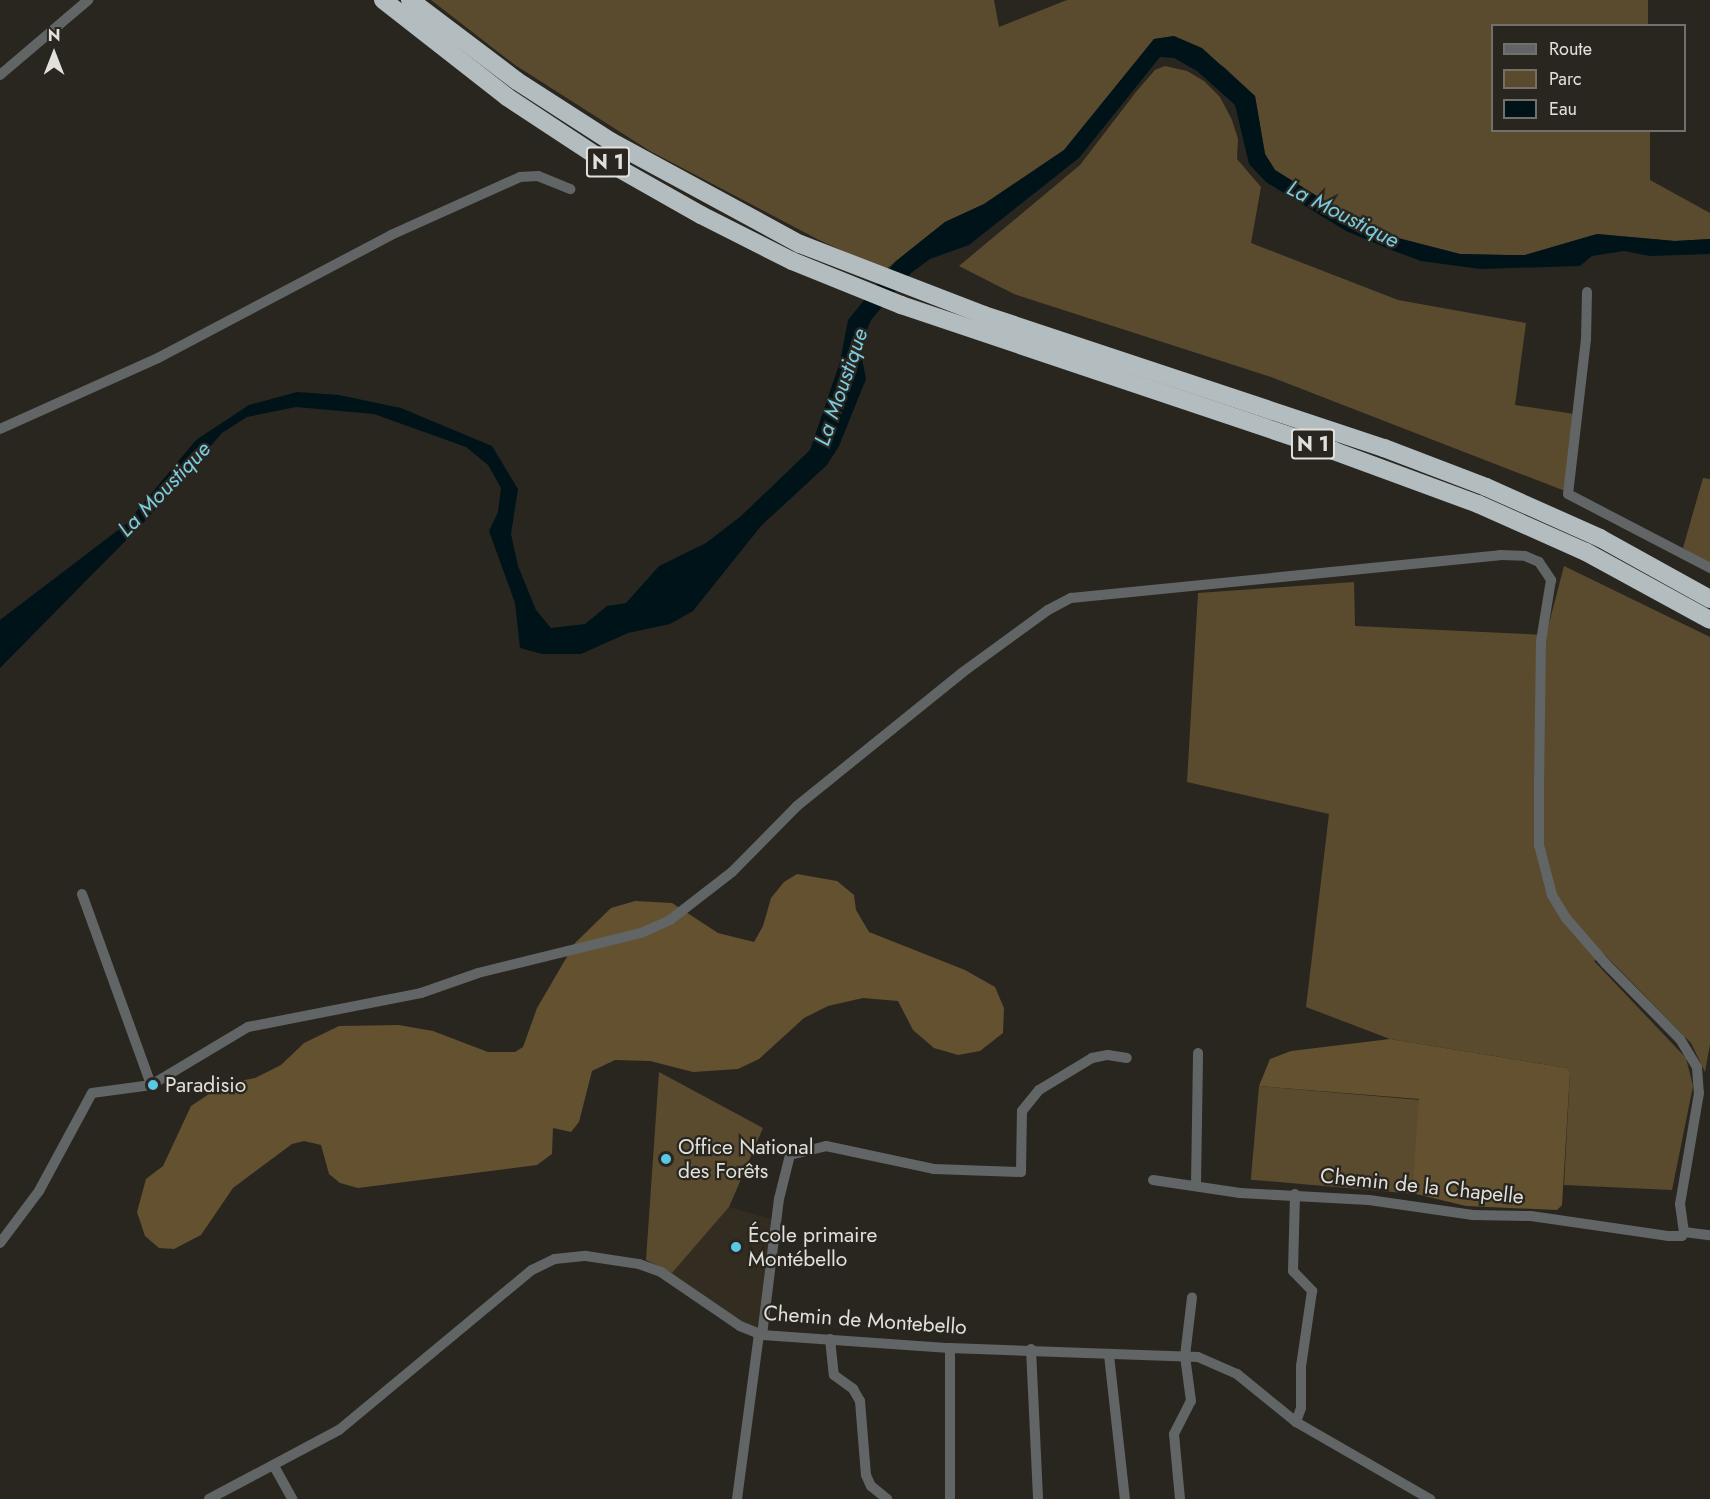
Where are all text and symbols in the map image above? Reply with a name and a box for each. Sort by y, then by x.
north arrow [24,24,84,84]
text: N [48,24,60,47]
legend [1491,24,1686,132]
text: Route [1549,36,1592,62]
text: Parc [1549,66,1582,92]
text: Eau [1549,96,1577,122]
road number: N 1 [586,145,630,179]
water label: La Moustique [1283,175,1403,253]
water label: La Moustique [809,325,873,449]
road number: N 1 [1290,427,1336,461]
water label: La Moustique [112,436,216,542]
place label: Paradisio [165,1072,246,1098]
marker: Paradisio [146,1078,160,1092]
place label: Office National des Forêts [678,1134,814,1184]
marker: Office National des Forêts [659,1152,673,1166]
street label: Chemin de la Chapelle [1319,1163,1525,1209]
place label: École primaire Montébello [748,1222,877,1272]
marker: École primaire Montébello [729,1240,743,1254]
street label: Chemin de Montebello [762,1300,968,1340]

